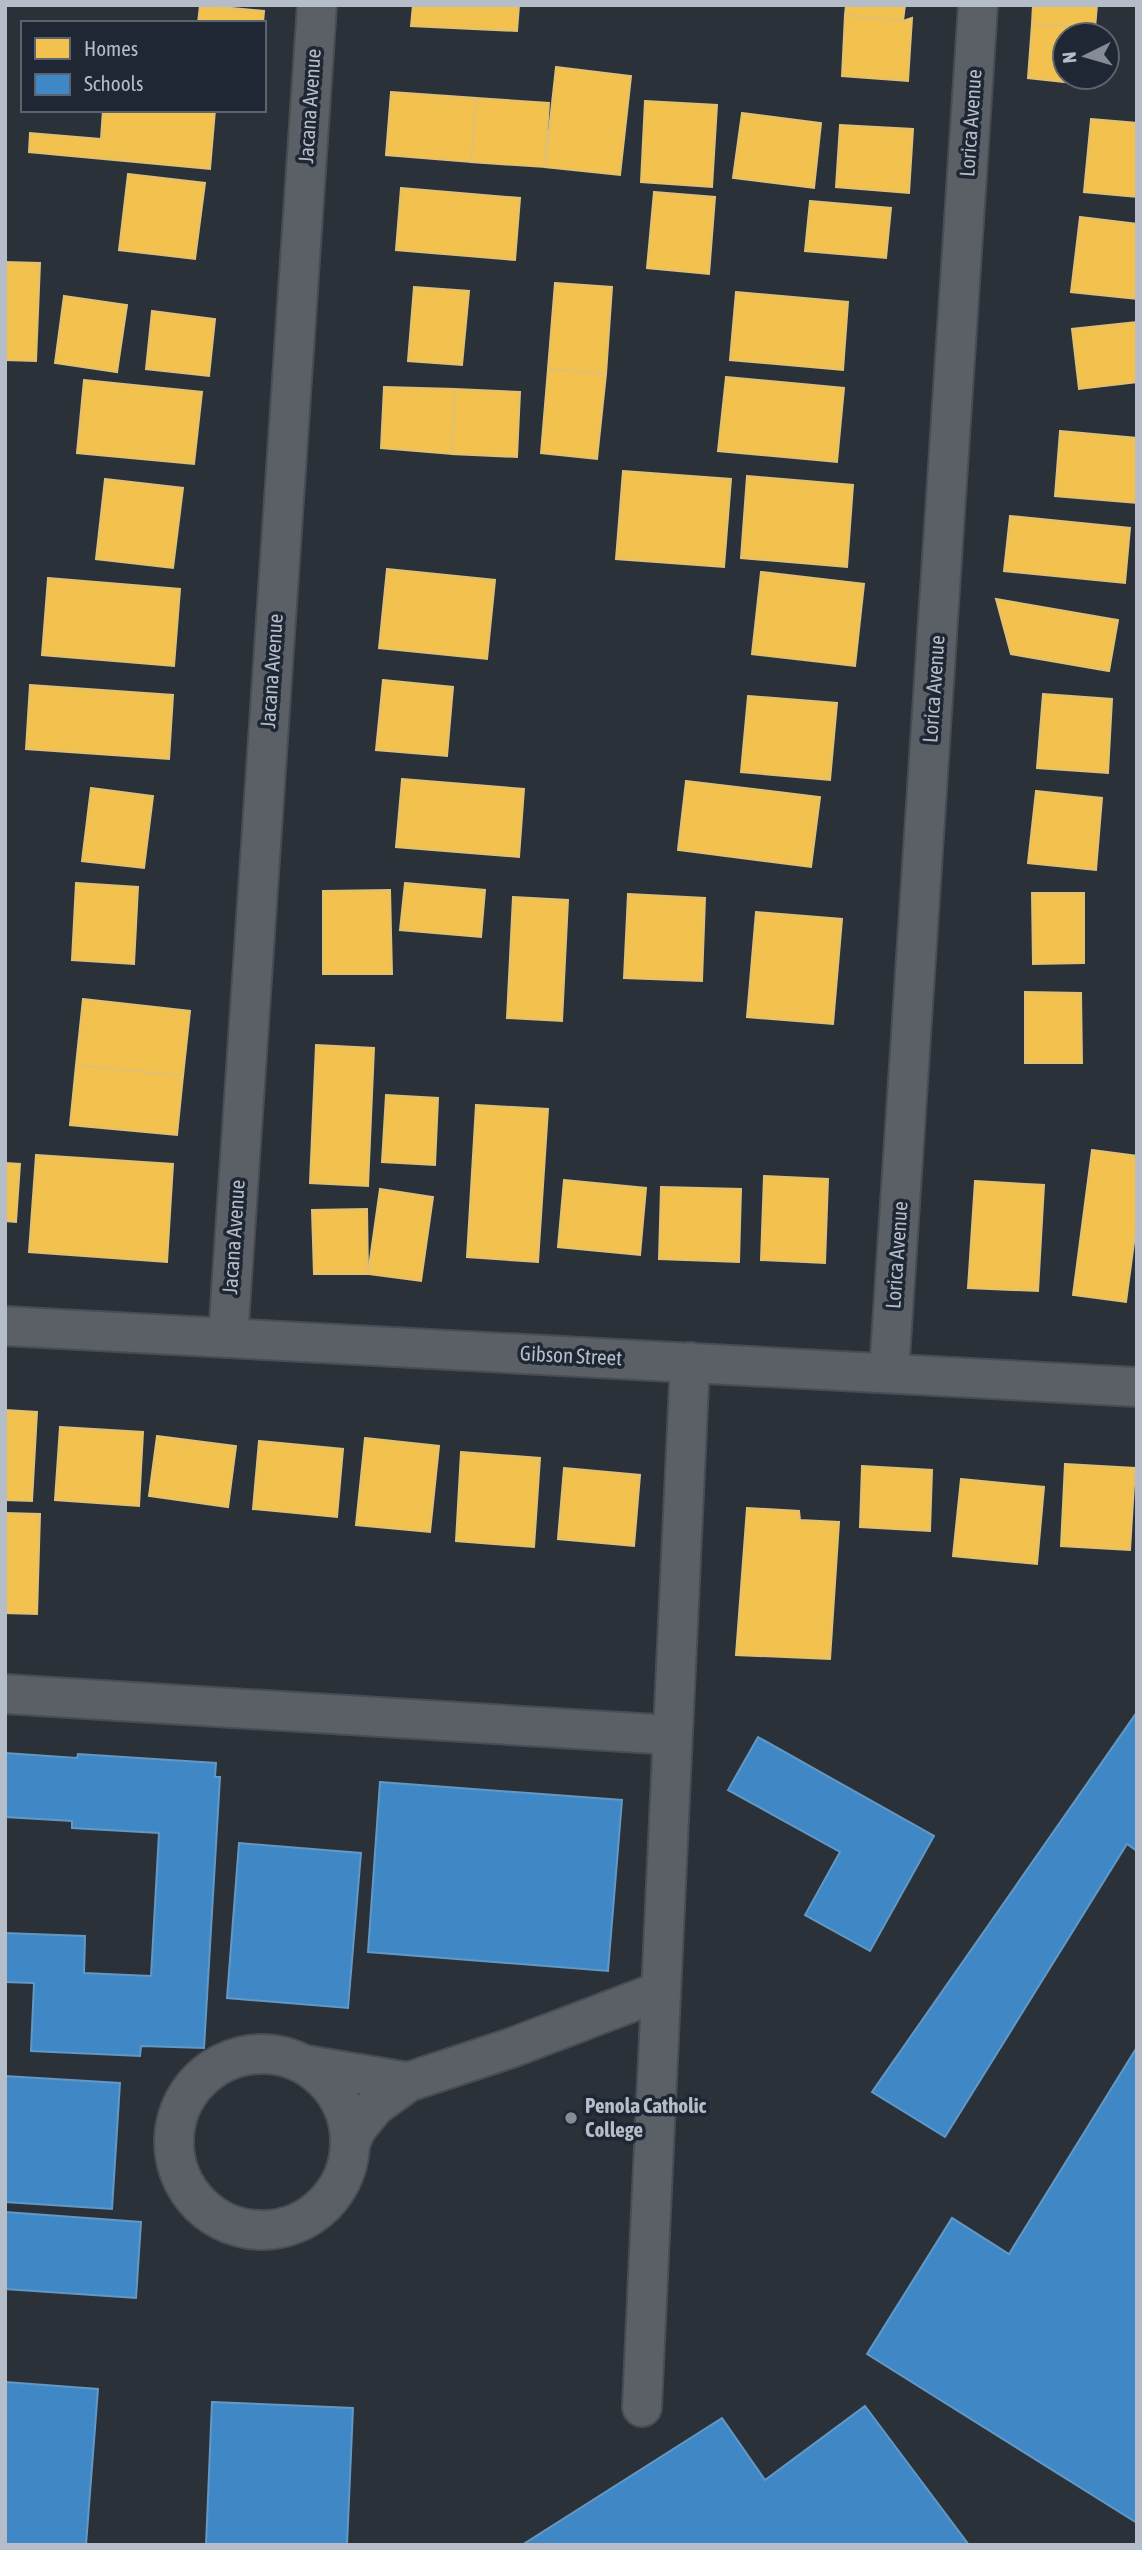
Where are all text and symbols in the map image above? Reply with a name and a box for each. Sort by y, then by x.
legend [21,21,266,112]
north arrow [1051,21,1121,91]
text: Homes [84,36,138,60]
street label: Jacana Avenue [293,48,325,164]
text: N [1058,51,1081,64]
street label: Lorica Avenue [954,68,986,177]
text: Schools [84,71,144,95]
street label: Jacana Avenue [255,613,287,729]
street label: Lorica Avenue [917,634,949,743]
street label: Jacana Avenue [217,1179,249,1295]
street label: Lorica Avenue [880,1200,912,1309]
street label: Gibson Street [519,1340,623,1370]
place label: Penola Catholic College [585,2093,707,2141]
marker: Penola Catholic College [563,2110,579,2126]

